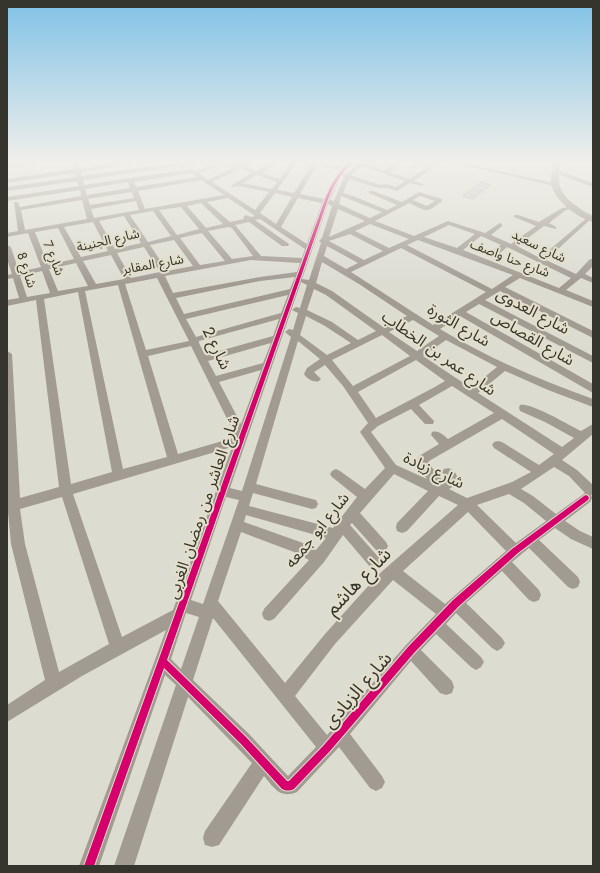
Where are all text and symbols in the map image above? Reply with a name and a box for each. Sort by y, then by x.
street label: شارع الجنينة [75,224,142,257]
street label: شارع سعيد [508,225,569,268]
street label: شارع حنا واصف [467,234,553,283]
street label: شارع 7 [38,238,70,279]
street label: شارع المقابر [120,249,185,280]
street label: شارع 8 [11,250,42,291]
street label: شارع العدوى [492,282,574,341]
street label: شارع الثورة [423,298,495,353]
street label: شارع عمر بن الخطاب [376,305,501,402]
street label: شارع القصاص [487,305,579,372]
street label: شارع 2 [196,323,237,374]
street label: شارع العاشر من رمضان الغربى [161,412,246,602]
street label: شارع زيادة [399,446,468,495]
street label: شارع ابو جمعه [279,487,355,573]
street label: شارع هاشم [319,541,398,622]
street label: شارع الزيادى [316,646,398,734]

